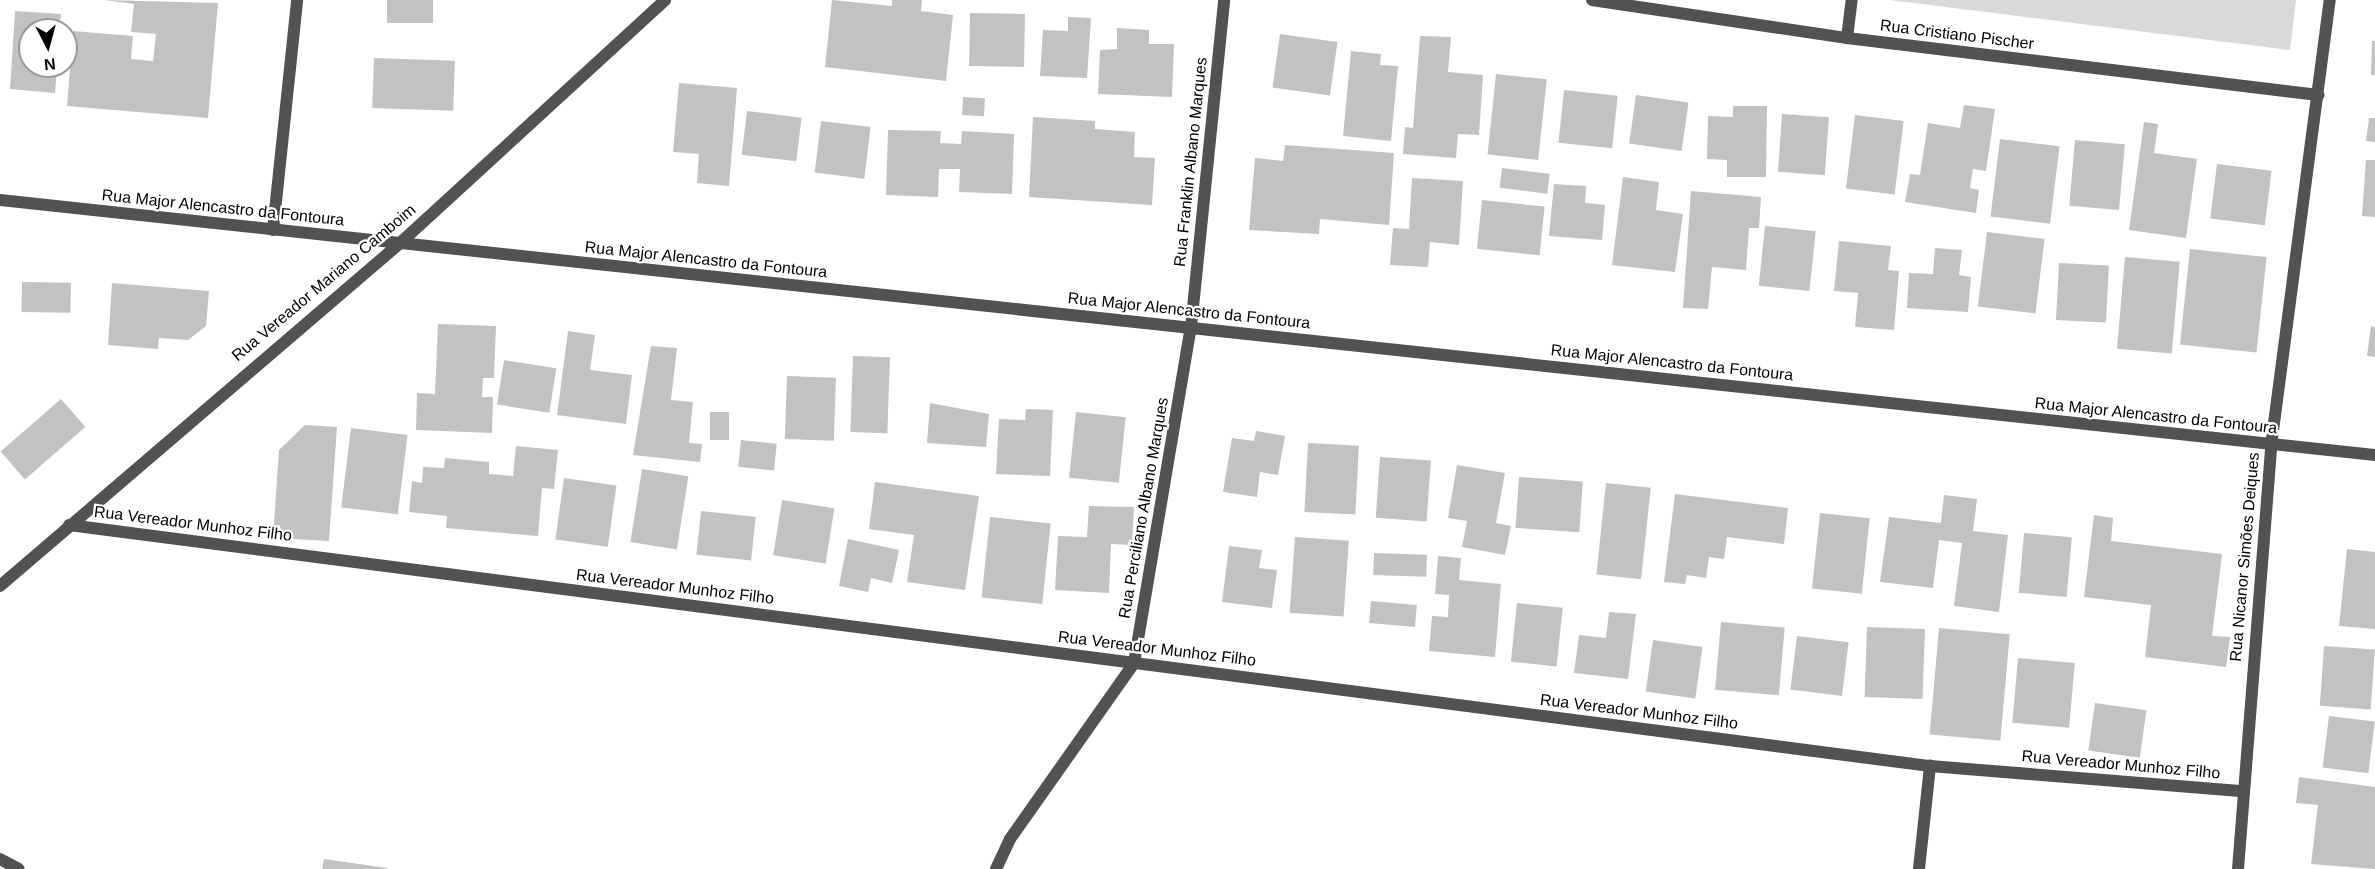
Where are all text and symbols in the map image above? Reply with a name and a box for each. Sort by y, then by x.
street label: Rua Cristiano Pischer [1879,16,2035,54]
north arrow [18,18,78,78]
text: N [43,55,56,73]
street label: Rua Franklin Albano Marques [1170,56,1212,268]
street label: Rua Major Alencastro da Fontoura [100,186,346,230]
street label: Rua Vereador Mariano Camboim [228,200,420,366]
street label: Rua Major Alencastro da Fontoura [583,238,829,282]
street label: Rua Major Alencastro da Fontoura [1066,289,1312,333]
street label: Rua Major Alencastro da Fontoura [1549,341,1795,385]
street label: Rua Major Alencastro da Fontoura [2033,394,2279,438]
street label: Rua Perciliano Albano Marques [1115,396,1173,620]
street label: Rua Nicanor Simões Deiques [2226,452,2264,662]
street label: Rua Vereador Munhoz Filho [93,502,293,546]
street label: Rua Vereador Munhoz Filho [575,565,775,609]
street label: Rua Vereador Munhoz Filho [1057,627,1257,671]
street label: Rua Vereador Munhoz Filho [1539,690,1739,734]
street label: Rua Vereador Munhoz Filho [2021,747,2221,783]

